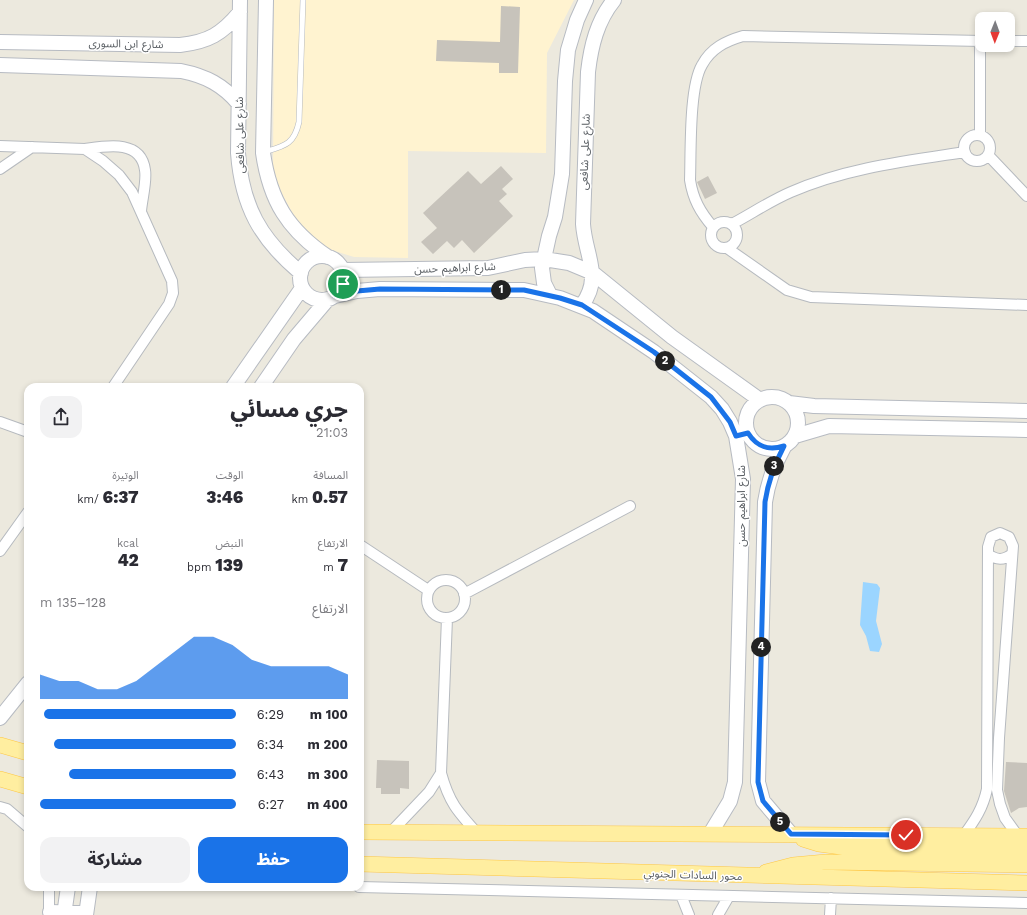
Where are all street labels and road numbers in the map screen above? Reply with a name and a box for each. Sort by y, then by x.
street label: شارع ابن السورى [88,37,164,52]
street label: شارع على شافعى [233,96,248,173]
street label: شارع على شافعى [577,113,594,190]
street label: شارع ابراهيم حسن [414,260,496,278]
street label: شارع ابراهيم حسن [735,465,750,547]
street label: محور السادات الجنوبي [643,867,743,886]

